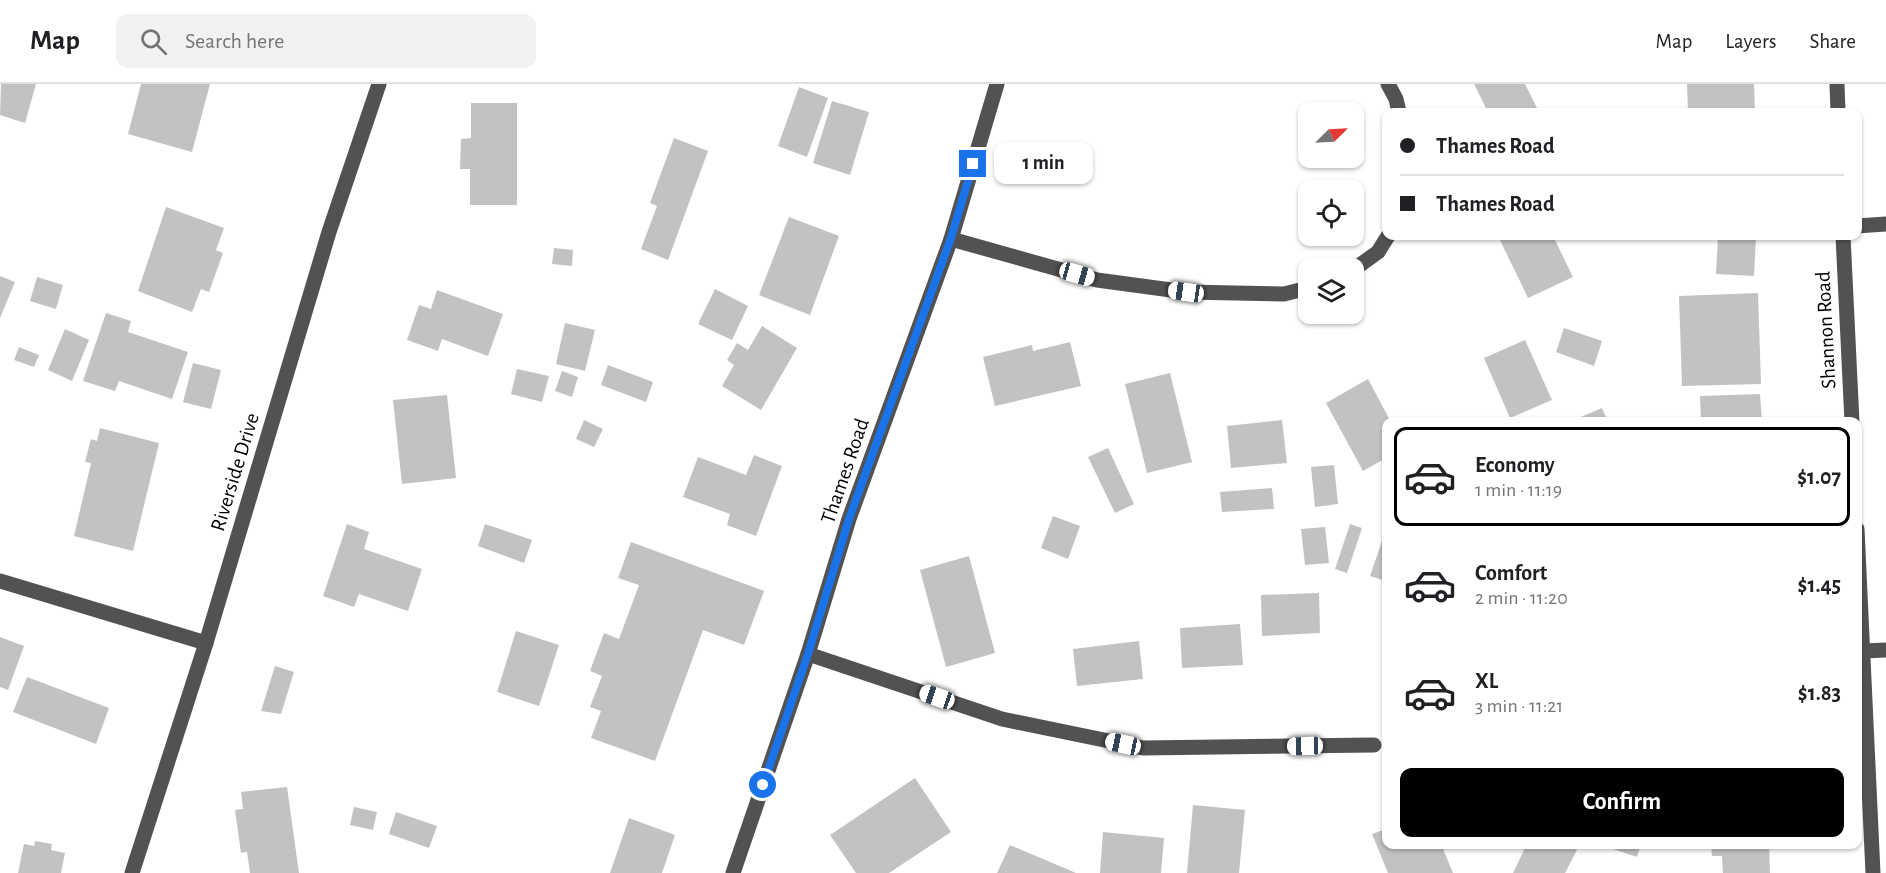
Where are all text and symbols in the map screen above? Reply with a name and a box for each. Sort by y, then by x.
search box [116,14,536,68]
icon: search [137,25,170,58]
text: Map [30,27,80,55]
text: Search here [185,30,284,52]
text: Map [1656,31,1692,52]
text: Layers [1725,31,1776,52]
text: Share [1809,31,1856,52]
north arrow [1298,102,1364,168]
map controls [1298,102,1364,324]
text: Thames Road [1436,135,1555,157]
callout: 1 min [994,143,1093,185]
route end [959,150,986,177]
text: 1 min [1022,153,1065,173]
button: locate [1298,180,1364,246]
text: Thames Road [1436,193,1555,215]
button: layers [1298,258,1364,324]
car [1057,260,1097,288]
street label: Shannon Road [1812,271,1840,389]
car [1167,281,1205,303]
street label: Riverside Drive [207,410,263,534]
street label: Thames Road [817,415,873,526]
icon: car [1403,450,1457,504]
text: Economy [1475,454,1555,476]
text: $1.07 [1797,466,1841,488]
text: 1 min · 11:19 [1475,480,1562,500]
icon: car [1403,558,1457,612]
text: Comfort [1475,562,1547,584]
text: $1.45 [1798,574,1841,596]
text: 2 min · 11:20 [1475,588,1568,608]
icon: car [1403,666,1457,720]
text: XL [1475,670,1498,692]
text: $1.83 [1798,682,1841,704]
car [917,683,957,711]
text: 3 min · 11:21 [1475,696,1563,716]
car [1104,731,1142,757]
car [1287,737,1323,755]
button: Confirm [1400,768,1844,837]
route start [749,771,776,798]

